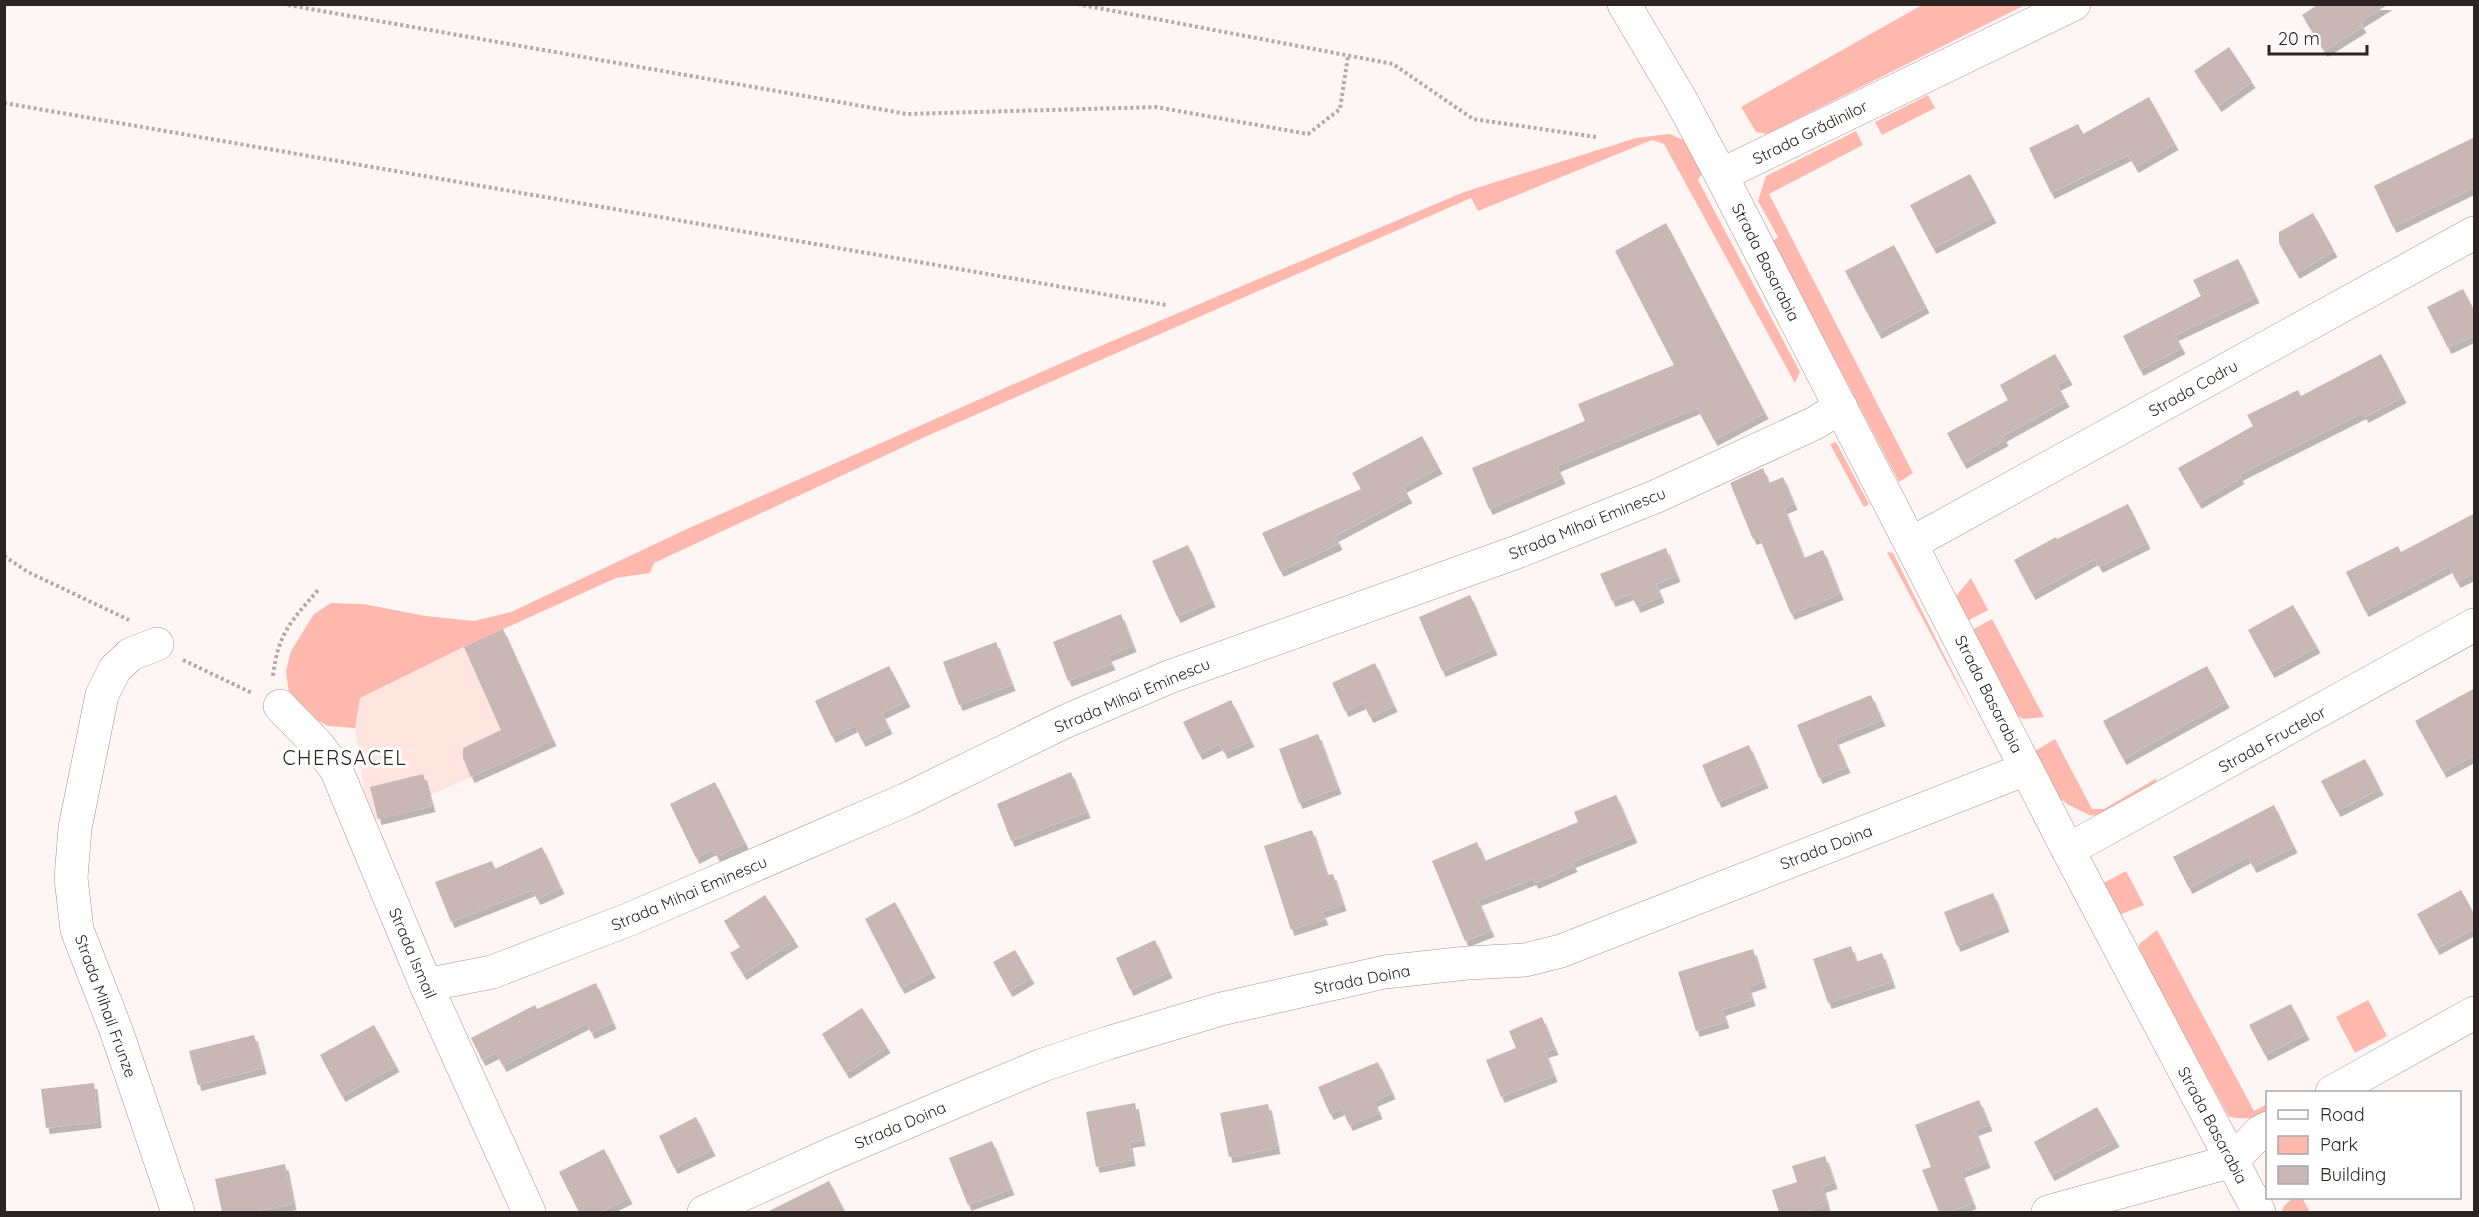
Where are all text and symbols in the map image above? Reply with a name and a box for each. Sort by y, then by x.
scale bar [2269,18,2366,56]
text: 20 m [2278,27,2320,50]
street label: Strada Grădinilor [1749,95,1871,169]
street label: Strada Basarabia [1728,200,1804,324]
street label: Strada Codru [2145,355,2241,421]
street label: Strada Mihai Eminescu [1506,482,1668,564]
street label: Strada Basarabia [1951,632,2027,756]
street label: Strada Mihai Eminescu [1051,653,1213,737]
street label: Strada Fructelor [2215,701,2329,777]
district label: CHERSACEL [283,745,407,770]
street label: Strada Doina [1777,820,1875,874]
street label: Strada Mihai Eminescu [608,851,770,935]
street label: Strada Ismail [385,905,441,1001]
street label: Strada Mihail Frunze [71,932,141,1080]
street label: Strada Doina [1312,960,1412,998]
street label: Strada Basarabia [2174,1063,2252,1187]
legend [2266,1091,2461,1199]
street label: Strada Doina [851,1097,949,1153]
text: Road [2320,1103,2365,1126]
text: Park [2320,1133,2358,1156]
text: Building [2320,1163,2386,1186]

